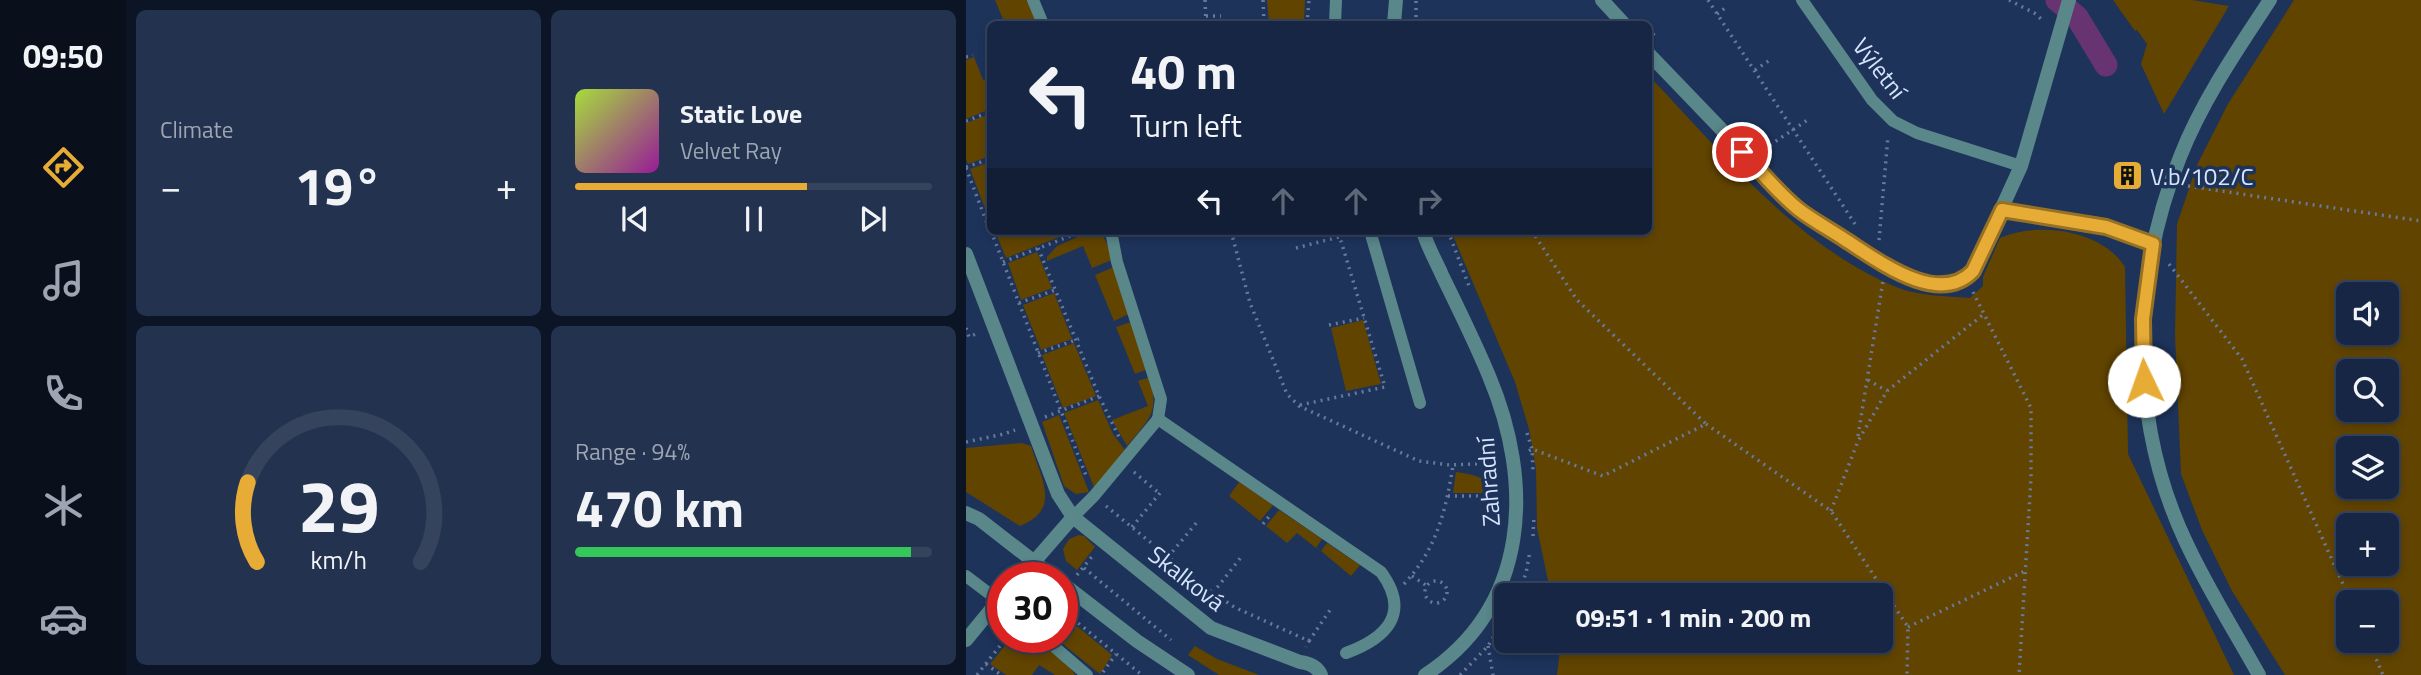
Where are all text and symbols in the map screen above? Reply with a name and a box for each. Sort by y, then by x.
street label: Výletní [1844,30,1917,108]
text: 09:50 [23,32,103,80]
text: 40 m [1130,33,1237,108]
icon: left [1015,49,1106,140]
text: Static Love [680,94,802,133]
text: Turn left [1130,101,1242,149]
text: Climate [160,112,233,147]
pin [1712,122,1772,182]
text: Velvet Ray [680,133,782,168]
icon: arrive [1723,133,1761,171]
icon: directions [39,143,88,192]
text: 19° [295,146,382,225]
text: − [160,157,181,215]
text: + [496,157,517,215]
place label: V.b/102/C [2150,158,2254,194]
building icon: V.b/102/C [2110,159,2144,193]
icon: left [1191,182,1229,220]
icon: ahead [1264,182,1302,220]
icon: ahead [1337,182,1375,220]
icon: right [1410,182,1448,220]
icon: previous [616,200,654,238]
icon: pause [735,200,773,238]
icon: next [854,200,892,238]
icon: music [39,256,88,305]
map controls [2336,282,2399,653]
button: sound [2336,282,2399,345]
position arrow [2107,344,2181,418]
button: search [2336,359,2399,422]
icon: phone [39,369,88,418]
text: Range · 94% [575,434,690,469]
street label: Zahradní [1467,435,1509,528]
button: layers [2336,436,2399,499]
text: 29 [298,450,379,560]
text: 470 km [575,468,744,547]
icon: climate [39,481,88,530]
button: + [2336,513,2399,576]
street label: Skalková [1141,536,1233,620]
text: km/h [310,540,367,578]
speed limit sign: 30 [987,562,1078,653]
button: − [2336,590,2399,653]
icon: car [39,594,88,643]
text: 09:51 · 1 min · 200 m [1576,598,1811,637]

